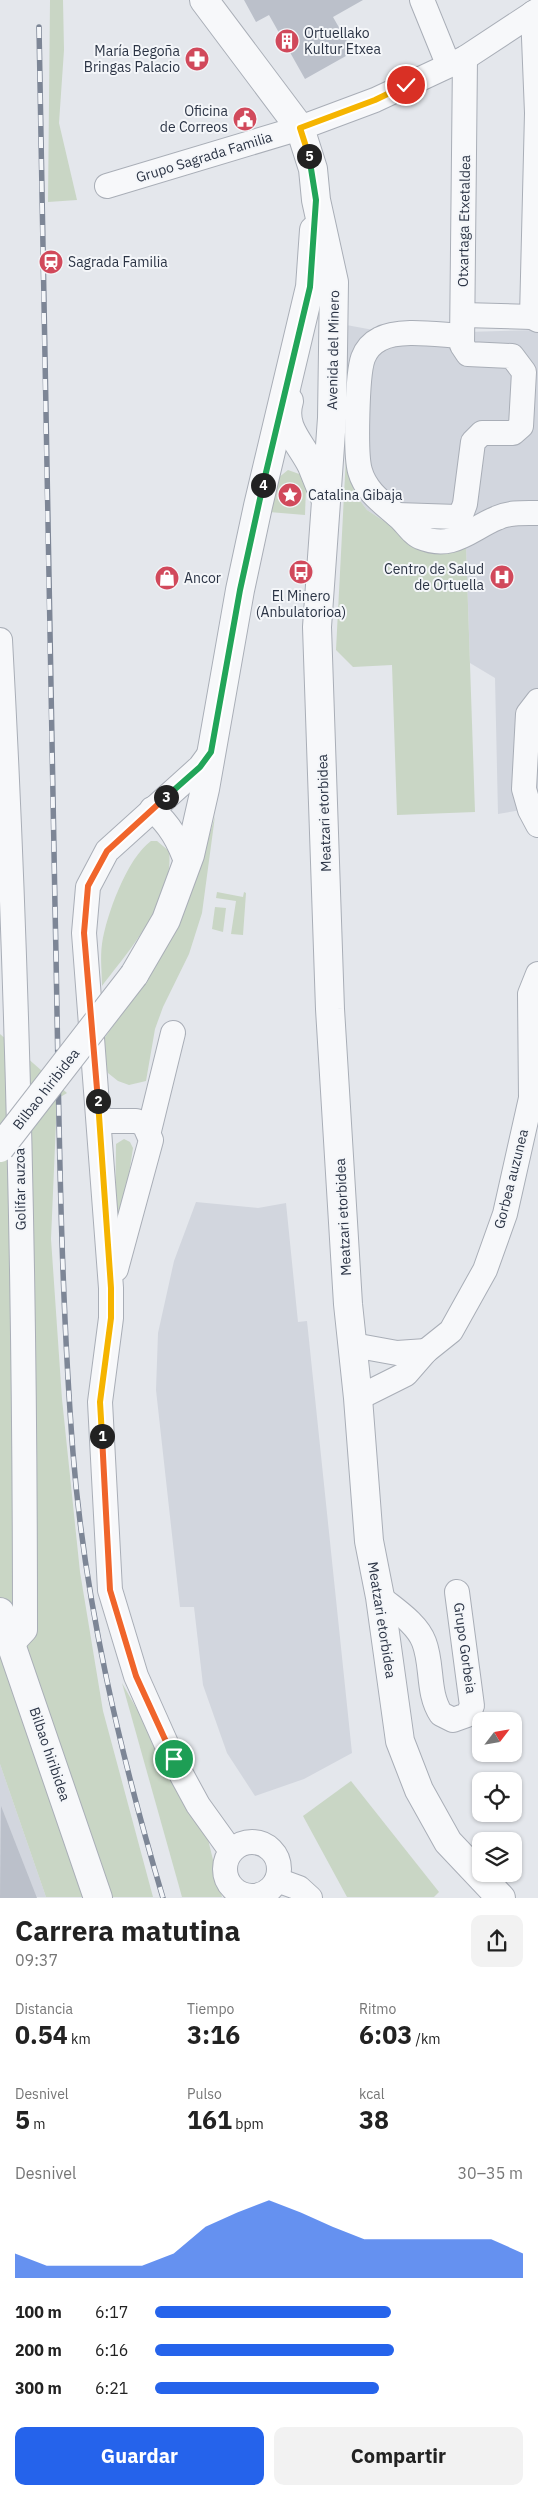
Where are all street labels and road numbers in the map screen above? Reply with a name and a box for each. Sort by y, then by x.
street label: Grupo Sagrada Familia [134,128,275,186]
street label: Otxartaga Etxetaldea [454,154,474,287]
street label: Avenida del Minero [323,290,343,410]
street label: Meatzari etorbidea [313,753,335,872]
street label: Bilbao hiribidea [9,1044,84,1133]
street label: Gorbea auzunea [490,1127,532,1231]
street label: Golifar auzoa [10,1147,30,1230]
street label: Meatzari etorbidea [331,1157,355,1276]
street label: Meatzari etorbidea [364,1560,400,1680]
street label: Grupo Gorbeia [450,1601,480,1695]
street label: Bilbao hiribidea [26,1705,75,1804]

